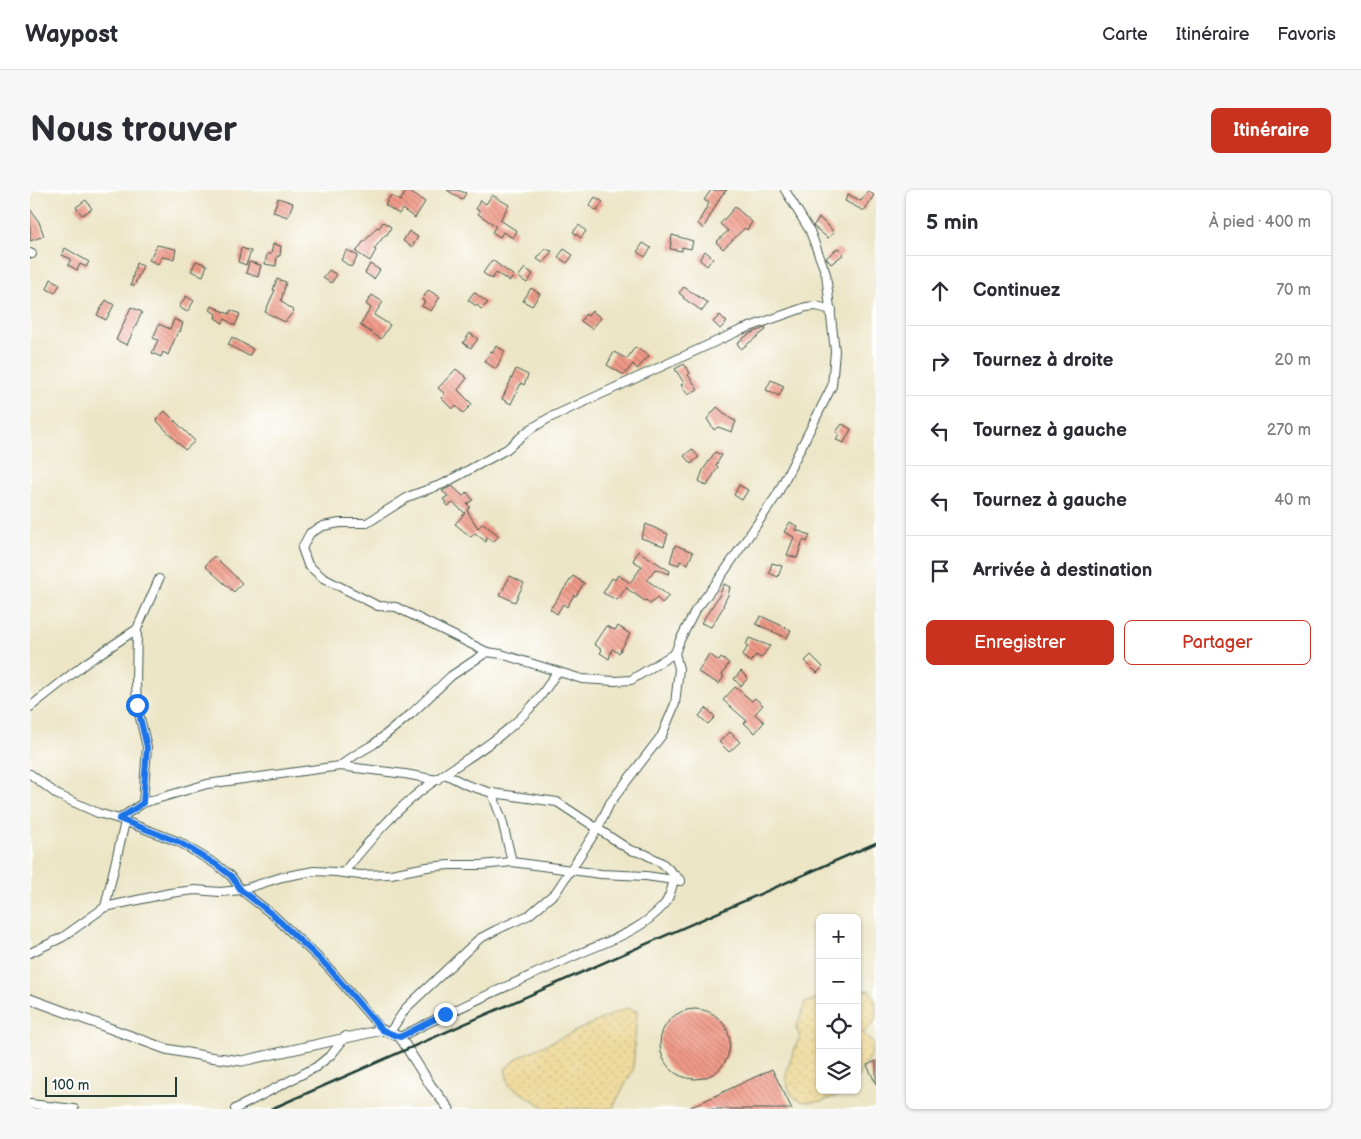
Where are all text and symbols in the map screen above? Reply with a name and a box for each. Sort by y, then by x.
text: Waypost [25,20,118,49]
text: Carte [1102,24,1148,45]
text: Itinéraire [1176,24,1249,45]
text: Favoris [1277,24,1336,45]
button: Itinéraire [1211,108,1331,153]
text: Nous trouver [30,109,237,152]
text: 5 min [926,210,979,235]
text: À pied · 400 m [1209,213,1311,232]
icon: ahead [926,277,954,305]
text: Continuez [973,279,1060,302]
text: 70 m [1276,281,1311,300]
icon: right [926,347,954,375]
text: Tournez à droite [973,349,1114,372]
text: 20 m [1275,351,1311,370]
icon: left [926,417,954,445]
text: Tournez à gauche [973,419,1127,442]
text: 270 m [1267,421,1311,440]
icon: left [926,487,954,515]
text: Tournez à gauche [973,489,1127,512]
text: 40 m [1274,491,1311,510]
icon: arrive [926,557,954,585]
text: Arrivée à destination [973,559,1152,582]
button: Enregistrer [926,620,1114,665]
button: Partager [1124,620,1311,665]
route start [126,694,149,717]
map controls [816,914,861,1094]
button: + [816,914,861,959]
button: − [816,959,861,1004]
route end [434,1003,457,1026]
button: locate [816,1004,861,1049]
button: layers [816,1049,861,1094]
scale bar [45,1074,178,1097]
text: 100 m [52,1077,89,1094]

